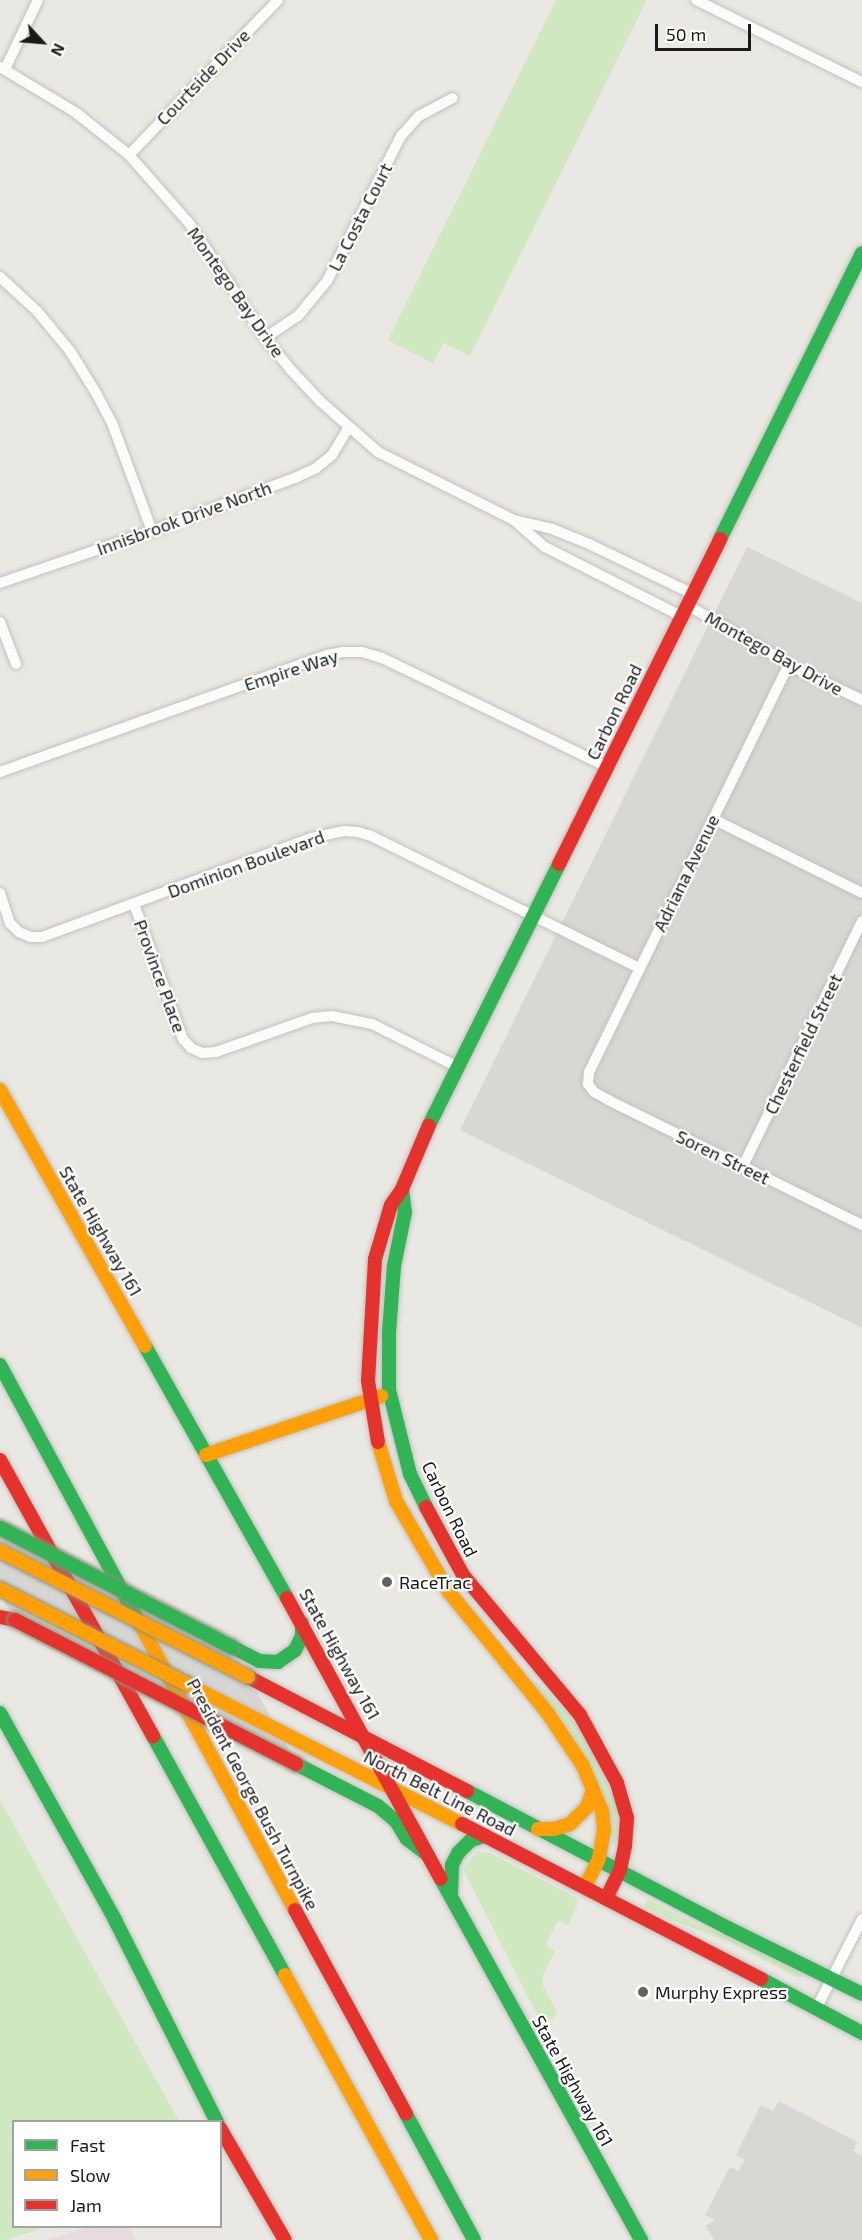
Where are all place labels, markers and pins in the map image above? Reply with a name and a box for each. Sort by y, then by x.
place label: RaceTrac [399,1571,471,1593]
marker: RaceTrac [380,1575,394,1589]
place label: Murphy Express [655,1981,788,2003]
marker: Murphy Express [636,1985,650,1999]

